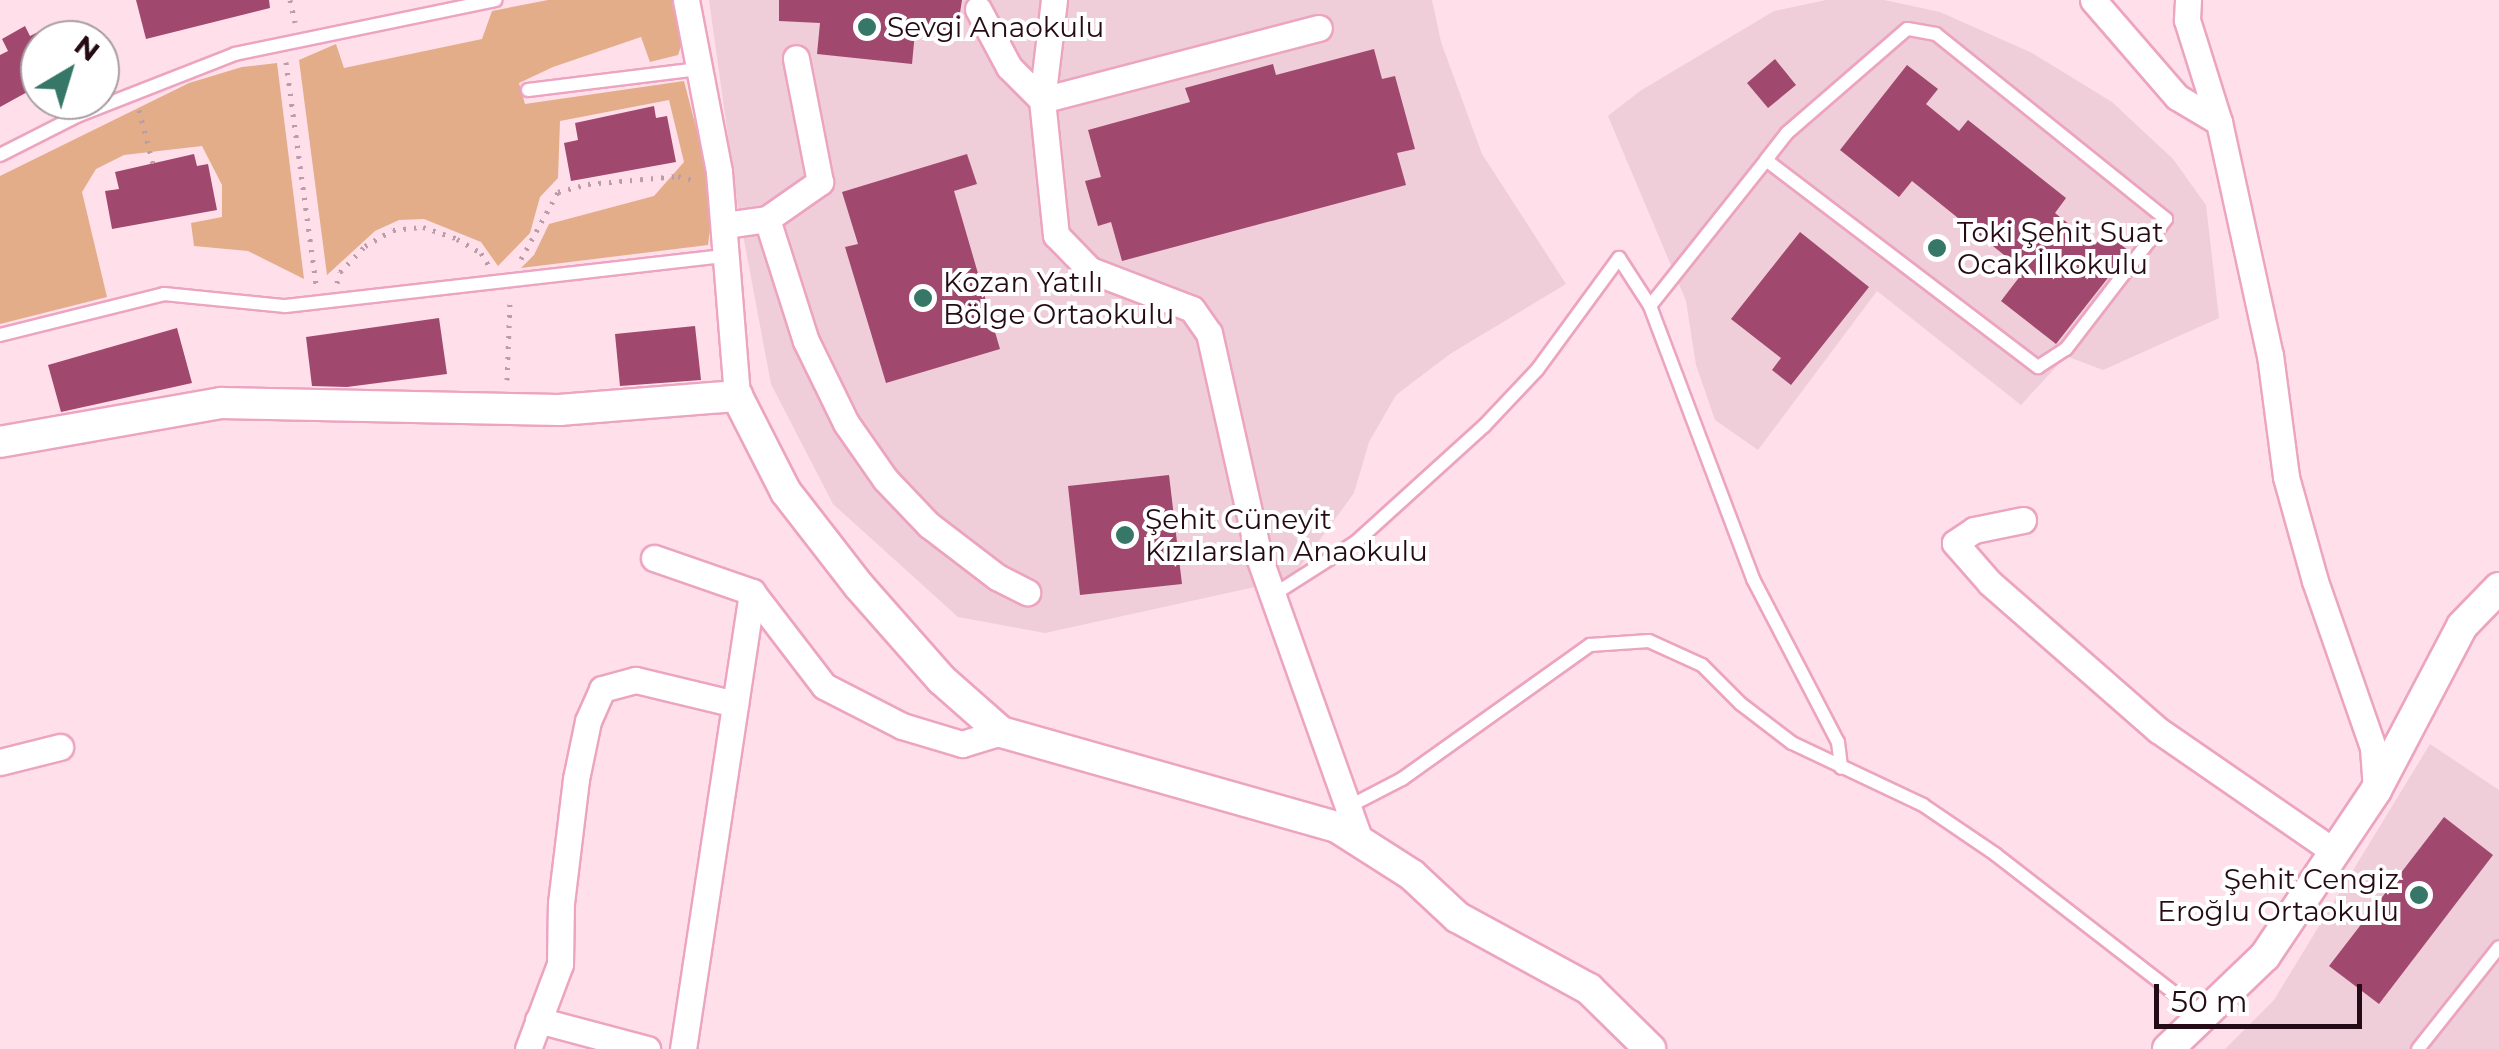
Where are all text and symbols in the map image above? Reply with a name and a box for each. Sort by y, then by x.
place label: Sevgi Anaokulu [887,10,1104,44]
marker: Sevgi Anaokulu [856,16,878,38]
north arrow [20,20,120,120]
text: N [68,28,107,68]
place label: Toki Şehit Suat Ocak İlkokulu [1957,215,2164,281]
marker: Toki Şehit Suat Ocak İlkokulu [1926,237,1948,259]
place label: Kozan Yatılı Bölge Ortaokulu [943,265,1174,331]
marker: Kozan Yatılı Bölge Ortaokulu [912,287,934,309]
place label: Şehit Cüneyit Kızılarslan Anaokulu [1145,502,1428,568]
marker: Şehit Cüneyit Kızılarslan Anaokulu [1114,524,1136,546]
place label: Şehit Cengiz Eroğlu Ortaokulu [2157,862,2399,928]
marker: Şehit Cengiz Eroğlu Ortaokulu [2408,884,2430,906]
scale bar [2159,964,2366,1026]
text: 50 m [2171,983,2248,1020]

